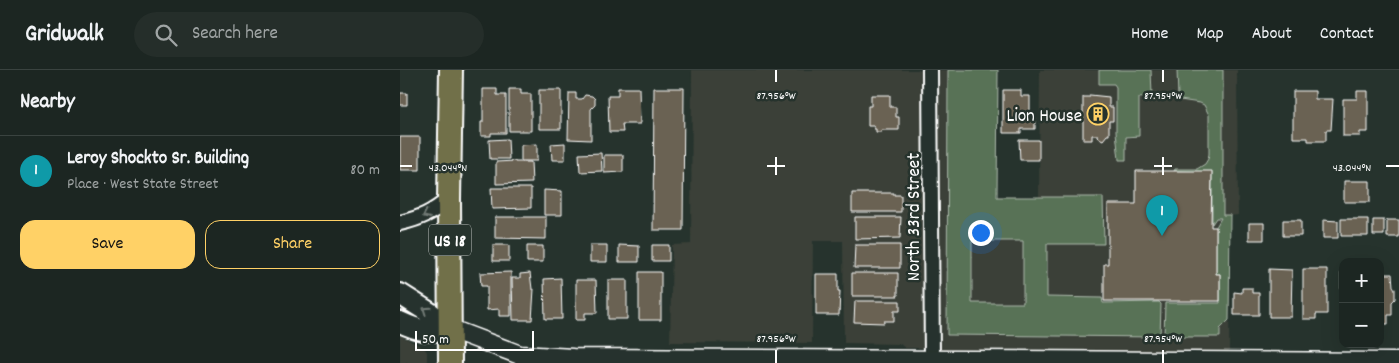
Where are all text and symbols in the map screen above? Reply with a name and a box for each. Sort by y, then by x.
search box [134,12,484,57]
text: Gridwalk [25,18,104,52]
icon: search [152,21,180,49]
text: Search here [192,21,278,48]
text: Home [1131,22,1168,47]
text: Map [1196,22,1224,47]
text: About [1252,22,1292,47]
text: Contact [1320,22,1374,47]
text: Nearby [20,88,75,118]
text: 87.956°W [756,88,796,105]
text: 87.954°W [1144,88,1182,105]
building icon: Lion House [1086,102,1110,126]
place label: Lion House [1006,104,1082,131]
text: Leroy Shockto Sr. Building [67,146,249,173]
street label: North 33rd Street [902,153,929,281]
text: 1 [34,159,38,182]
text: 80 m [350,159,380,182]
text: 43.044°N [429,160,467,177]
text: 43.044°N [1333,160,1371,177]
text: Place · West State Street [67,173,219,196]
pin: 1 [1146,195,1178,236]
one-way arrow [422,209,431,219]
button: Save [20,220,195,269]
button: Share [205,220,380,269]
your location [968,220,994,246]
road number: US 18 [429,224,471,256]
map controls [1339,258,1384,348]
button: + [1339,258,1384,303]
button: − [1339,303,1384,348]
one-way arrow [422,307,432,316]
scale bar [415,328,534,351]
text: 50 m [422,330,449,350]
text: 87.956°W [756,331,796,348]
text: 87.954°W [1144,331,1182,348]

